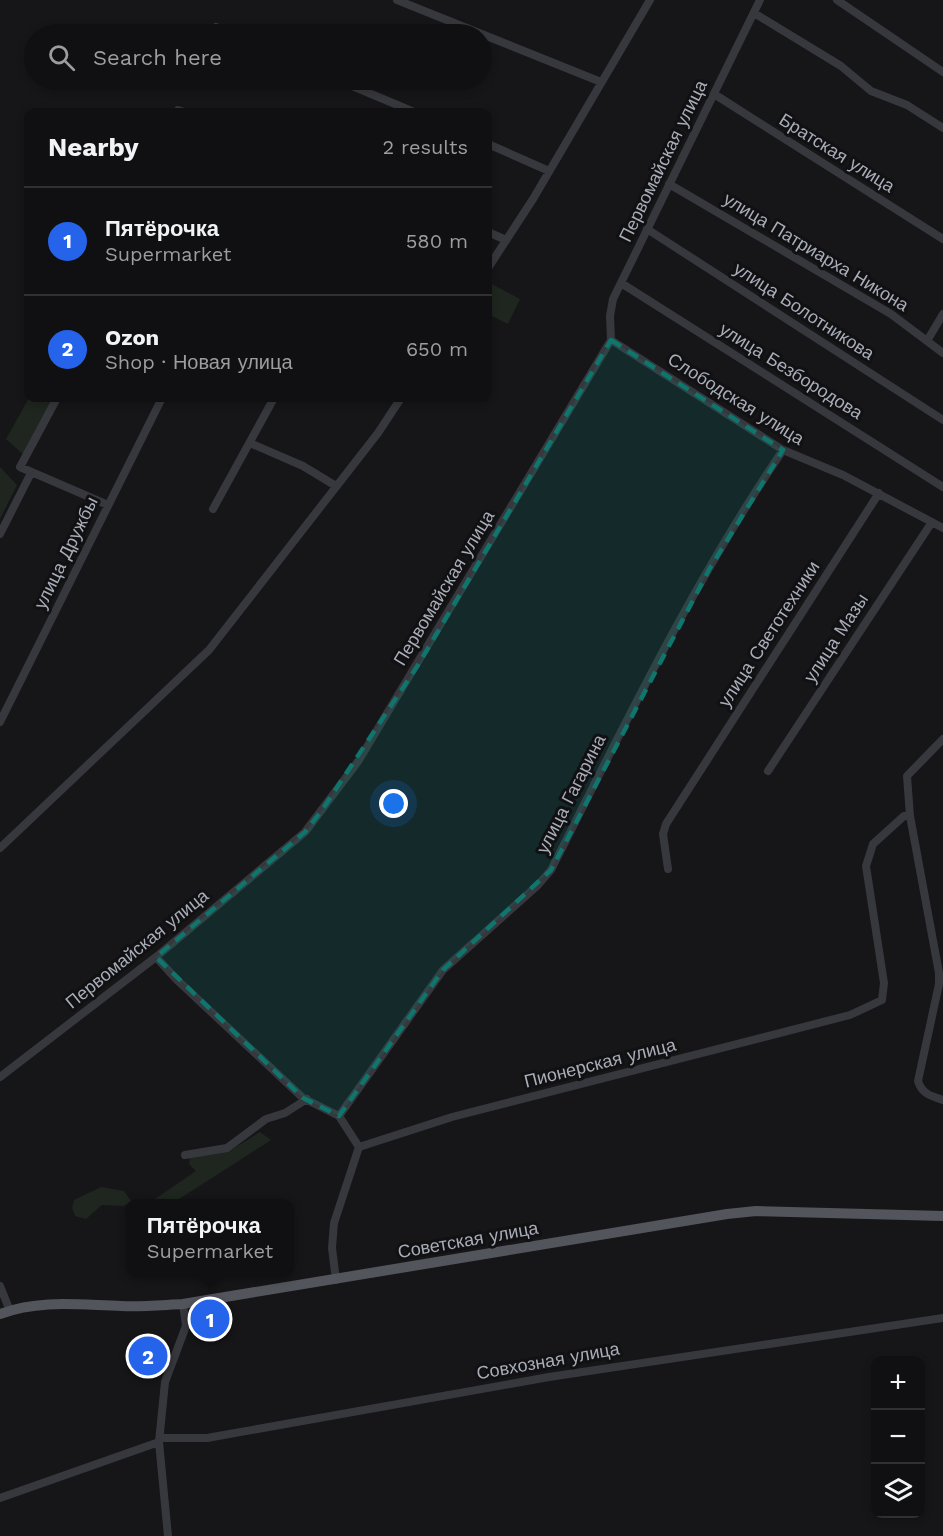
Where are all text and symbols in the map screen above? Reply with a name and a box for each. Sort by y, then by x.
search box [24,24,492,90]
icon: search [45,41,78,74]
text: Search here [93,45,222,70]
street label: Первомайская улица [614,76,711,245]
street label: Братская улица [776,109,900,197]
text: Nearby [48,132,139,162]
text: 2 results [383,135,468,159]
street label: улица Патриарха Никона [720,188,914,316]
text: Пятёрочка [105,216,219,241]
text: 1 [63,229,72,253]
text: 580 m [406,229,468,253]
text: Supermarket [105,242,231,266]
street label: улица Болотникова [730,257,879,364]
street label: улица Безбородова [716,318,868,424]
text: Ozon [105,325,159,350]
text: 2 [62,337,73,361]
text: 650 m [406,337,468,361]
street label: Слободская улица [664,348,809,450]
text: Shop · Новая улица [105,350,293,374]
street label: улица Дружбы [29,493,102,612]
street label: Первомайская улица [389,505,499,669]
street label: улица Светотехники [714,557,824,711]
street label: улица Мазы [799,589,872,686]
street label: улица Гагарина [532,730,610,857]
your location [379,789,408,818]
street label: Первомайская улица [61,884,213,1013]
street label: Пионерская улица [522,1033,679,1092]
popup [126,1199,294,1277]
text: Пятёрочка [147,1213,261,1238]
street label: Советская улица [396,1217,541,1262]
text: Supermarket [147,1239,273,1263]
pin: 1 [190,1296,230,1342]
pin: 2 [128,1334,168,1378]
street label: Совхозная улица [475,1337,622,1383]
map controls [871,1356,925,1518]
button: + [871,1356,925,1410]
button: − [871,1410,925,1464]
button: layers [871,1464,925,1518]

